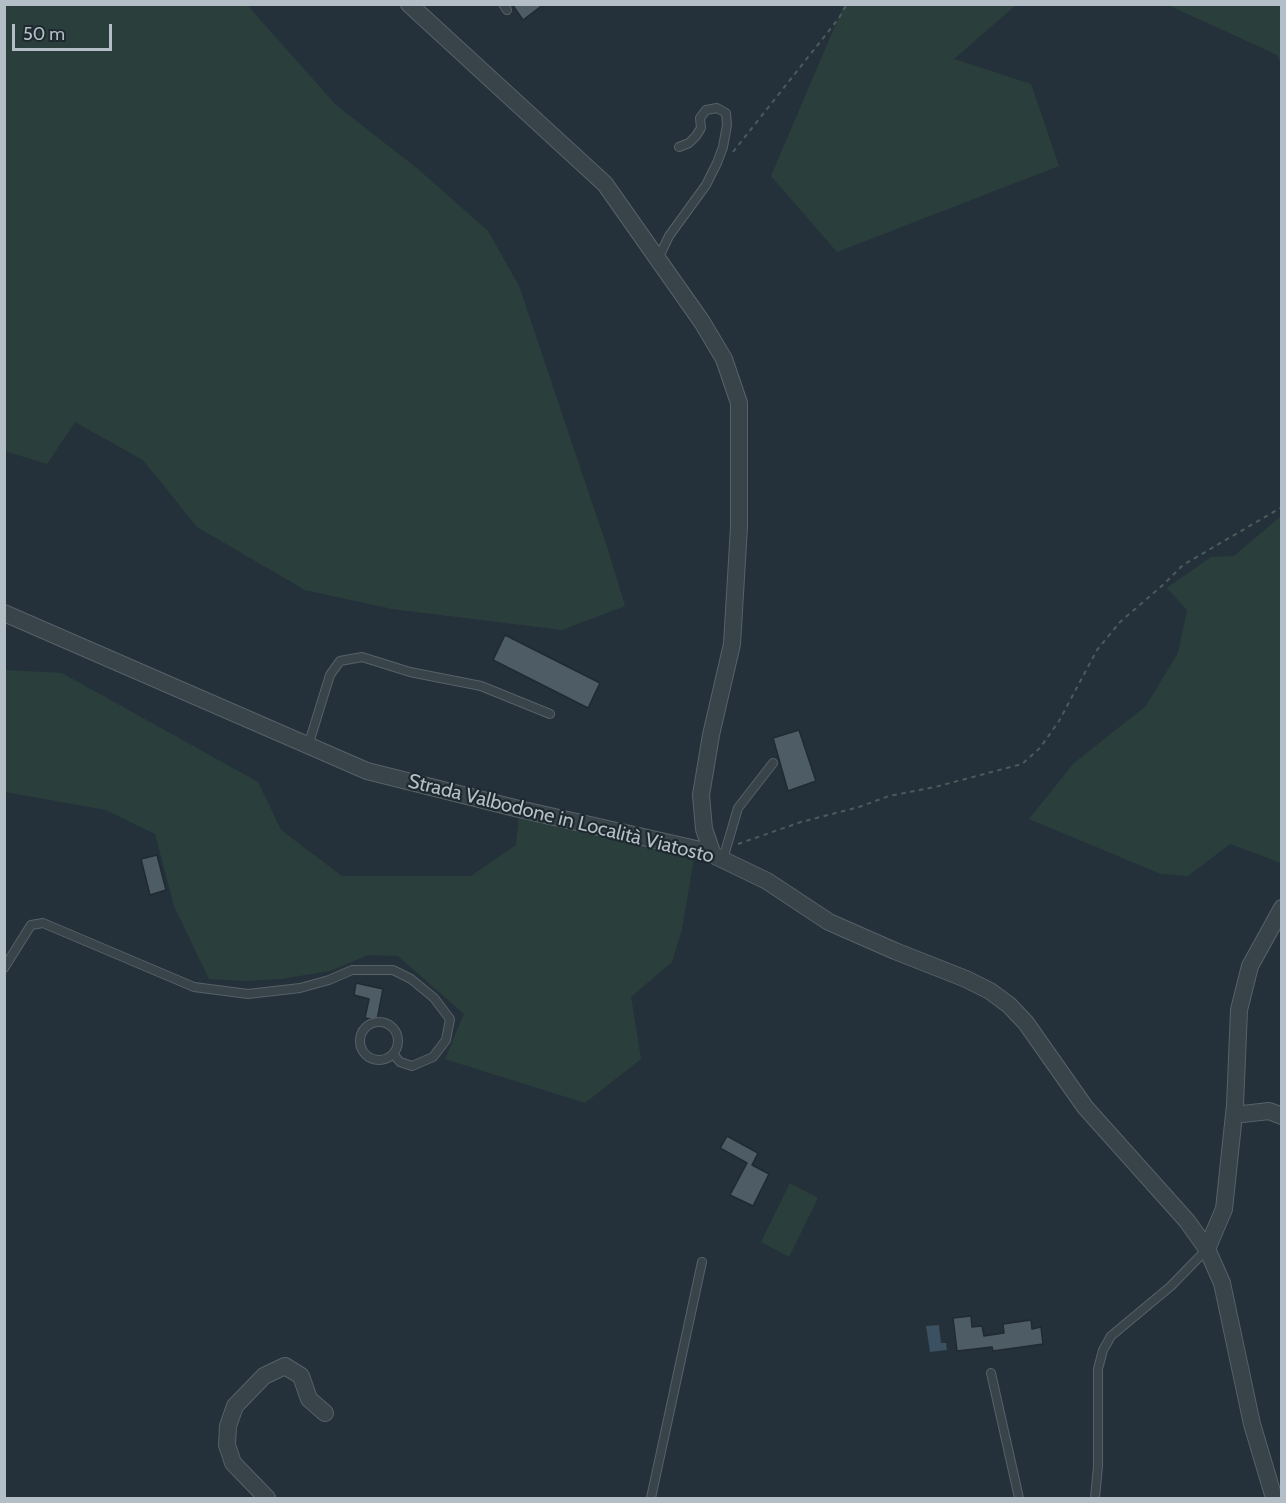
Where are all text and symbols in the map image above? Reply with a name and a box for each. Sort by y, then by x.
scale bar [15,12,116,50]
text: 50 m [23,23,65,45]
street label: Strada Valbodone in Località Viatosto [406,769,716,869]

